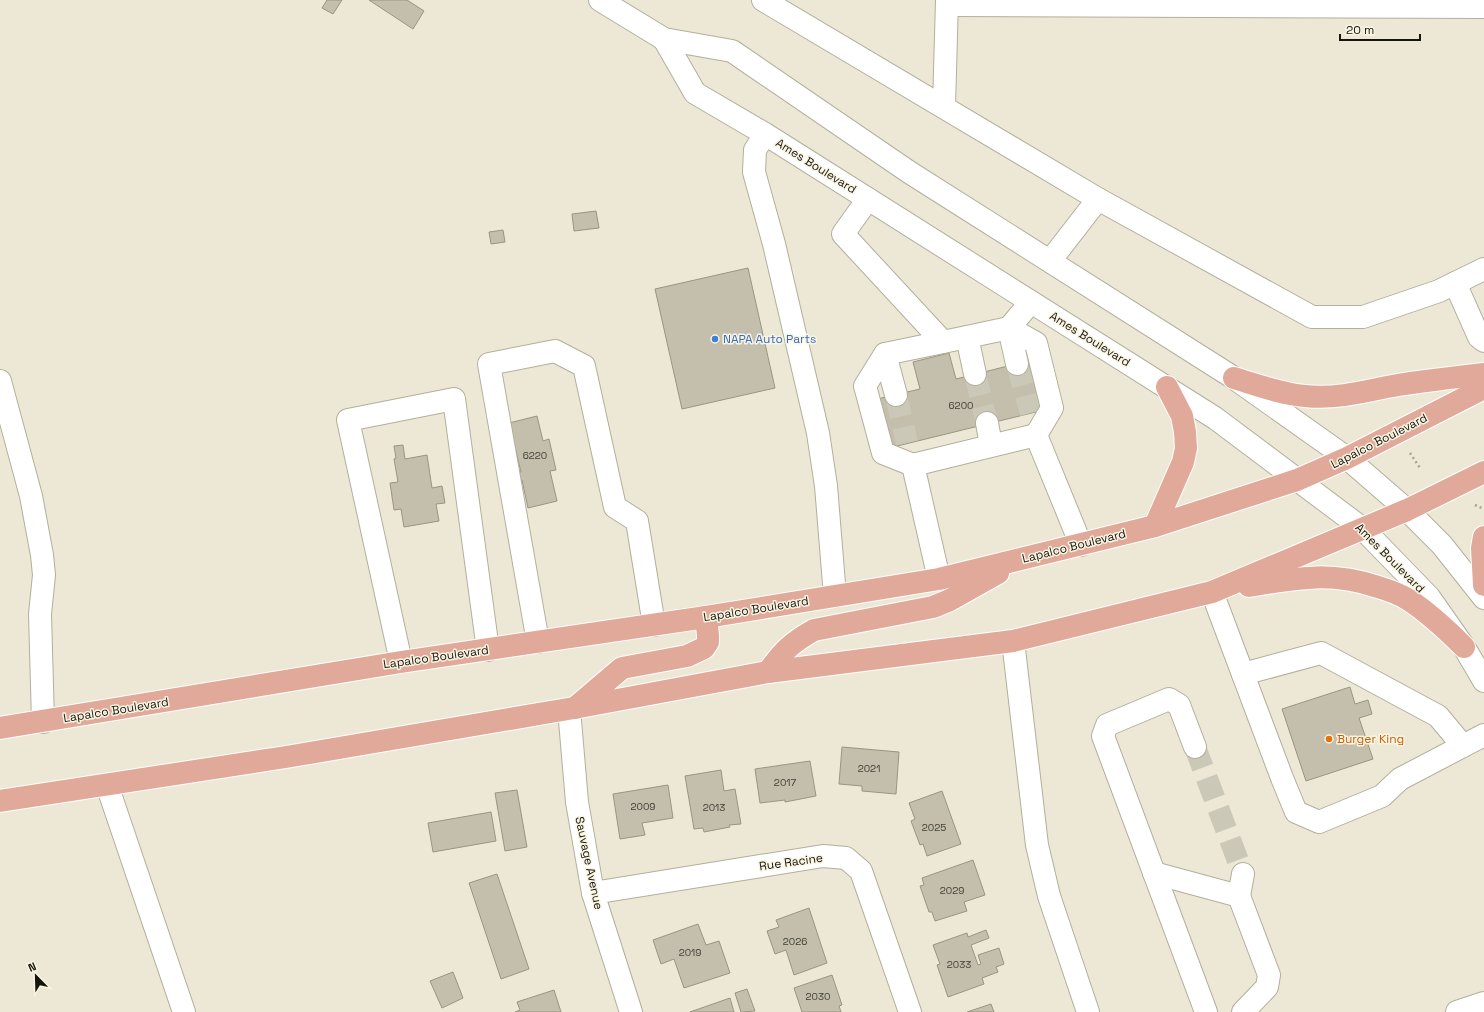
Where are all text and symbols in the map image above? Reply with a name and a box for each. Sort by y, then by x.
scale bar [1340,16,1420,42]
text: 20 m [1346,22,1374,38]
street label: Ames Boulevard [773,135,859,197]
street label: Ames Boulevard [1047,308,1133,370]
place label: NAPA Auto Parts [723,331,816,347]
marker: NAPA Auto Parts [710,334,720,344]
house number: 6200 [949,399,973,412]
street label: Lapalco Boulevard [1328,410,1430,472]
house number: 6220 [523,449,547,462]
street label: Ames Boulevard [1352,520,1428,596]
street label: Lapalco Boulevard [1020,525,1128,567]
street label: Lapalco Boulevard [702,593,810,625]
street label: Lapalco Boulevard [382,642,490,672]
street label: Lapalco Boulevard [62,694,170,726]
place label: Burger King [1337,731,1404,747]
marker: Burger King [1324,734,1334,744]
house number: 2021 [858,762,880,775]
house number: 2017 [774,776,796,789]
house number: 2009 [631,800,655,813]
house number: 2013 [703,801,725,814]
street label: Sauvage Avenue [571,815,607,911]
house number: 2025 [922,821,946,834]
street label: Rue Racine [758,850,824,874]
house number: 2029 [940,884,964,897]
house number: 2026 [783,935,807,948]
house number: 2019 [679,946,701,959]
north arrow [16,956,56,996]
house number: 2033 [947,958,971,971]
text: N [26,959,38,975]
house number: 2030 [806,990,830,1003]

